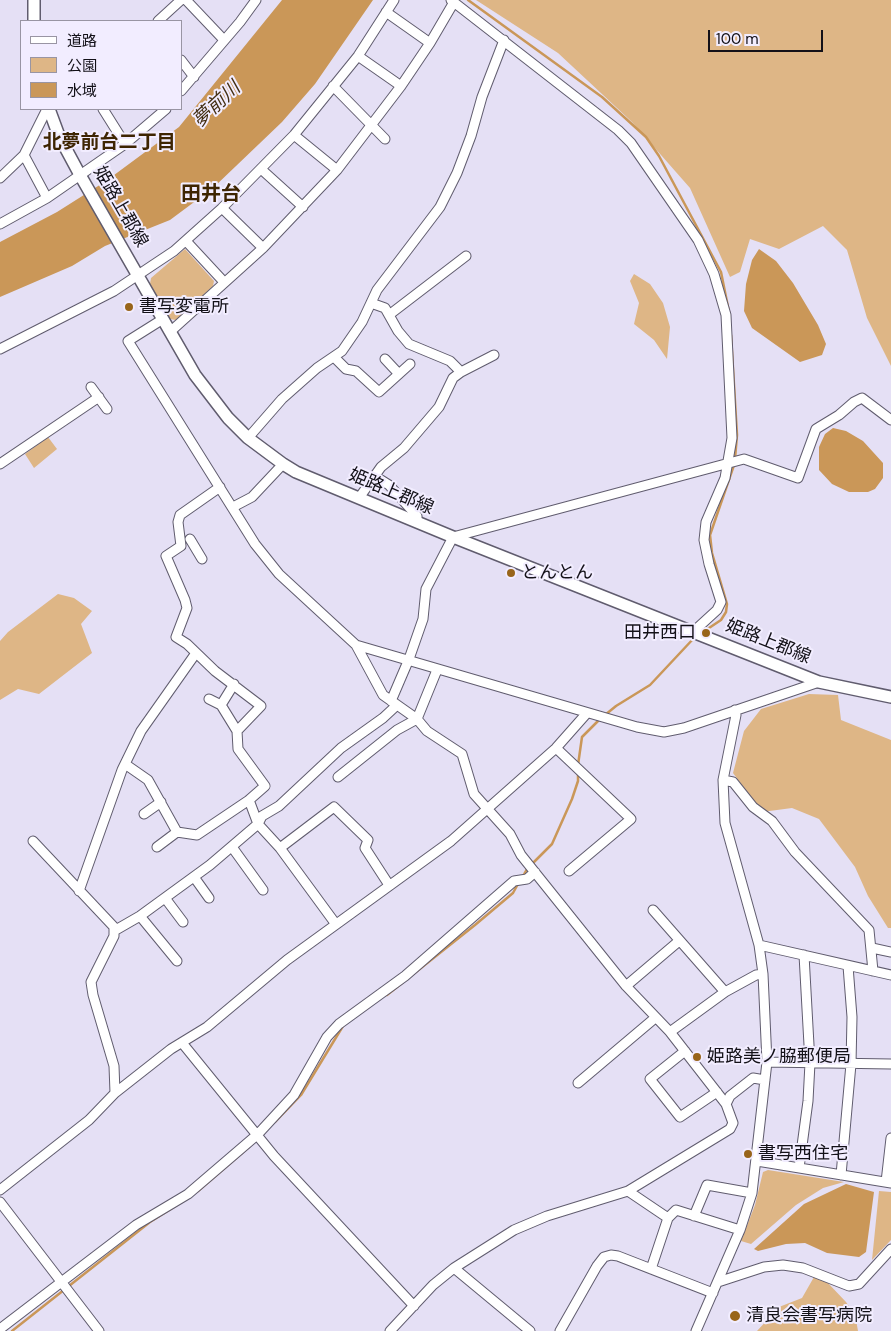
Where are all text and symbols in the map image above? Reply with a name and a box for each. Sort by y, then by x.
legend [20,20,182,110]
scale bar [711,20,826,52]
text: 100 m [716,29,759,49]
text: 道路 [67,31,97,51]
text: 公園 [67,56,97,76]
water label: 夢前川 [188,77,246,133]
text: 水域 [67,81,97,101]
district label: 北夢前台二丁目 [43,132,175,154]
street label: 姫路上郡線 [88,163,152,251]
district label: 田井台 [181,183,241,207]
place label: 書写変電所 [139,296,229,318]
marker: 書写変電所 [123,301,135,313]
street label: 姫路上郡線 [345,464,437,520]
place label: とんとん [521,562,593,584]
marker: とんとん [505,567,517,579]
street label: 姫路上郡線 [722,615,814,669]
place label: 田井西口 [624,622,696,644]
marker: 田井西口 [700,627,712,639]
place label: 姫路美ノ脇郵便局 [707,1046,851,1068]
marker: 姫路美ノ脇郵便局 [691,1051,703,1063]
place label: 書写西住宅 [758,1143,848,1165]
marker: 書写西住宅 [742,1148,754,1160]
place label: 清良会書写病院 [746,1305,872,1327]
marker: 清良会書写病院 [728,1309,742,1323]

